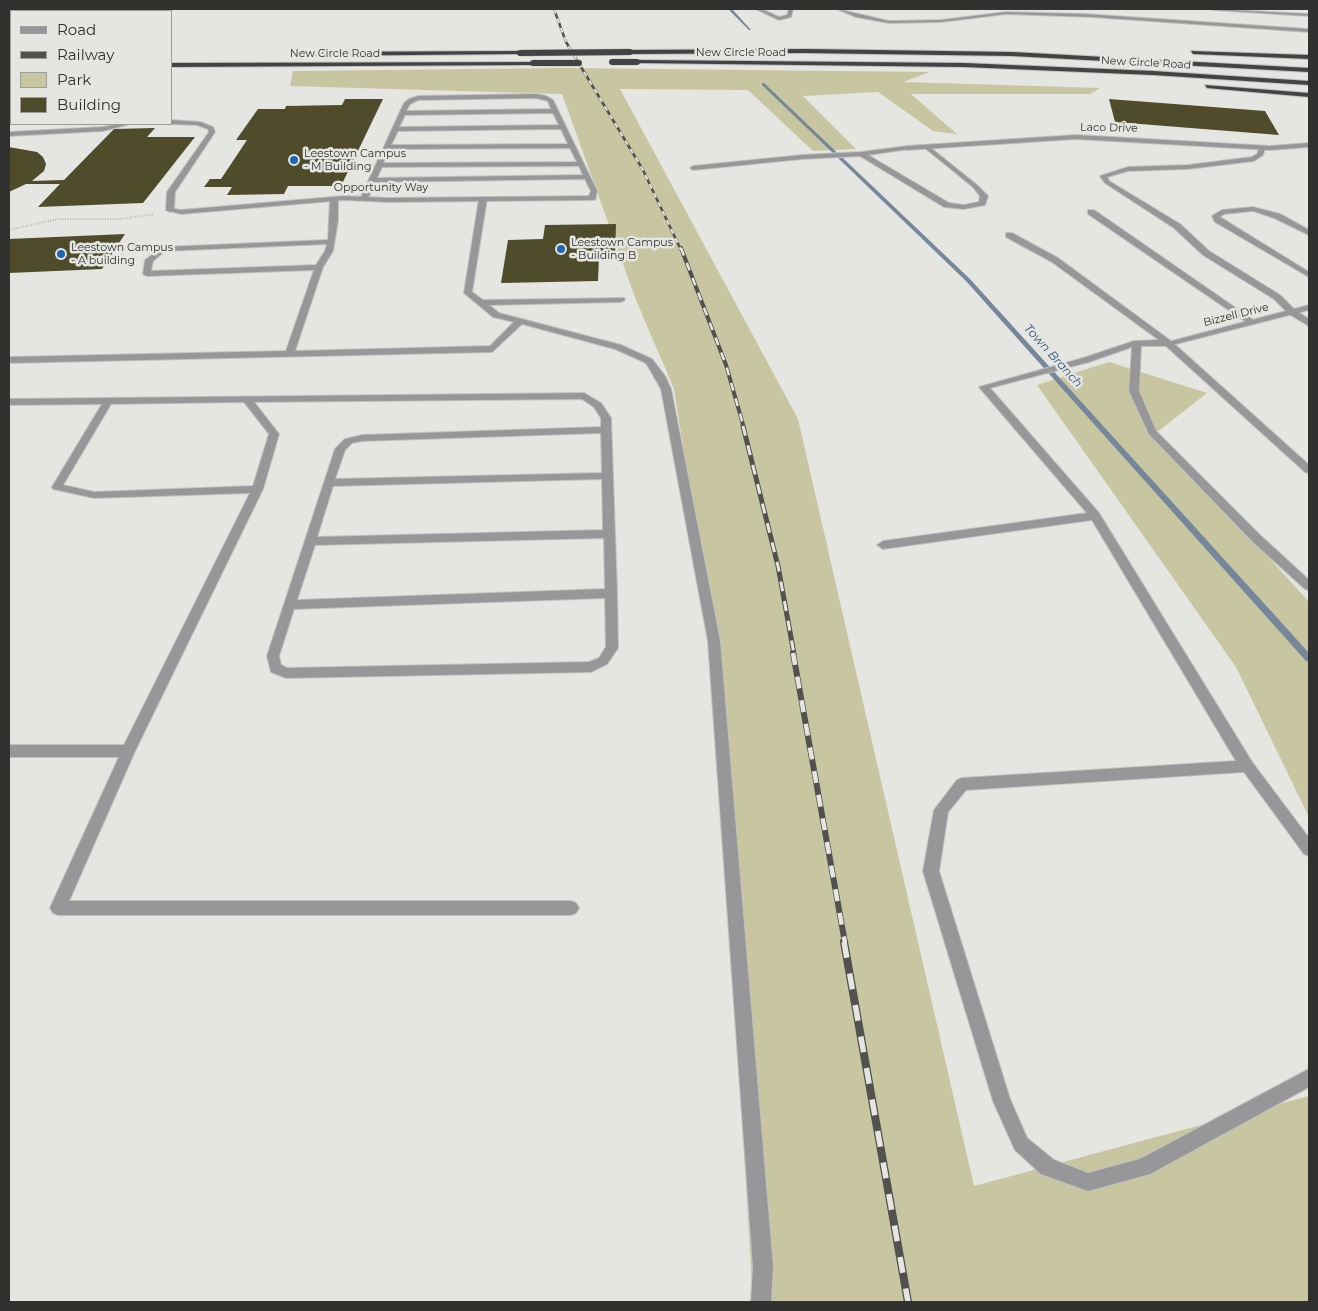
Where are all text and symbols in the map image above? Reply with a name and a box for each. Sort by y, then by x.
legend [10,10,172,125]
text: Road [57,20,96,39]
text: Railway [57,45,114,64]
street label: New Circle Road [696,46,786,60]
street label: New Circle Road [290,47,380,61]
street label: New Circle Road [1101,54,1191,72]
text: Park [57,70,91,89]
text: Building [57,95,121,114]
street label: Laco Drive [1080,121,1138,135]
place label: Leestown Campus - M Building [304,147,406,173]
marker: Leestown Campus - M Building [288,154,300,166]
street label: Opportunity Way [334,181,428,195]
place label: Leestown Campus - Building B [571,236,673,262]
place label: Leestown Campus - A building [71,241,173,267]
marker: Leestown Campus - Building B [555,243,567,255]
marker: Leestown Campus - A building [55,248,67,260]
street label: Bizzell Drive [1202,301,1270,329]
water label: Town Branch [1021,321,1085,391]

